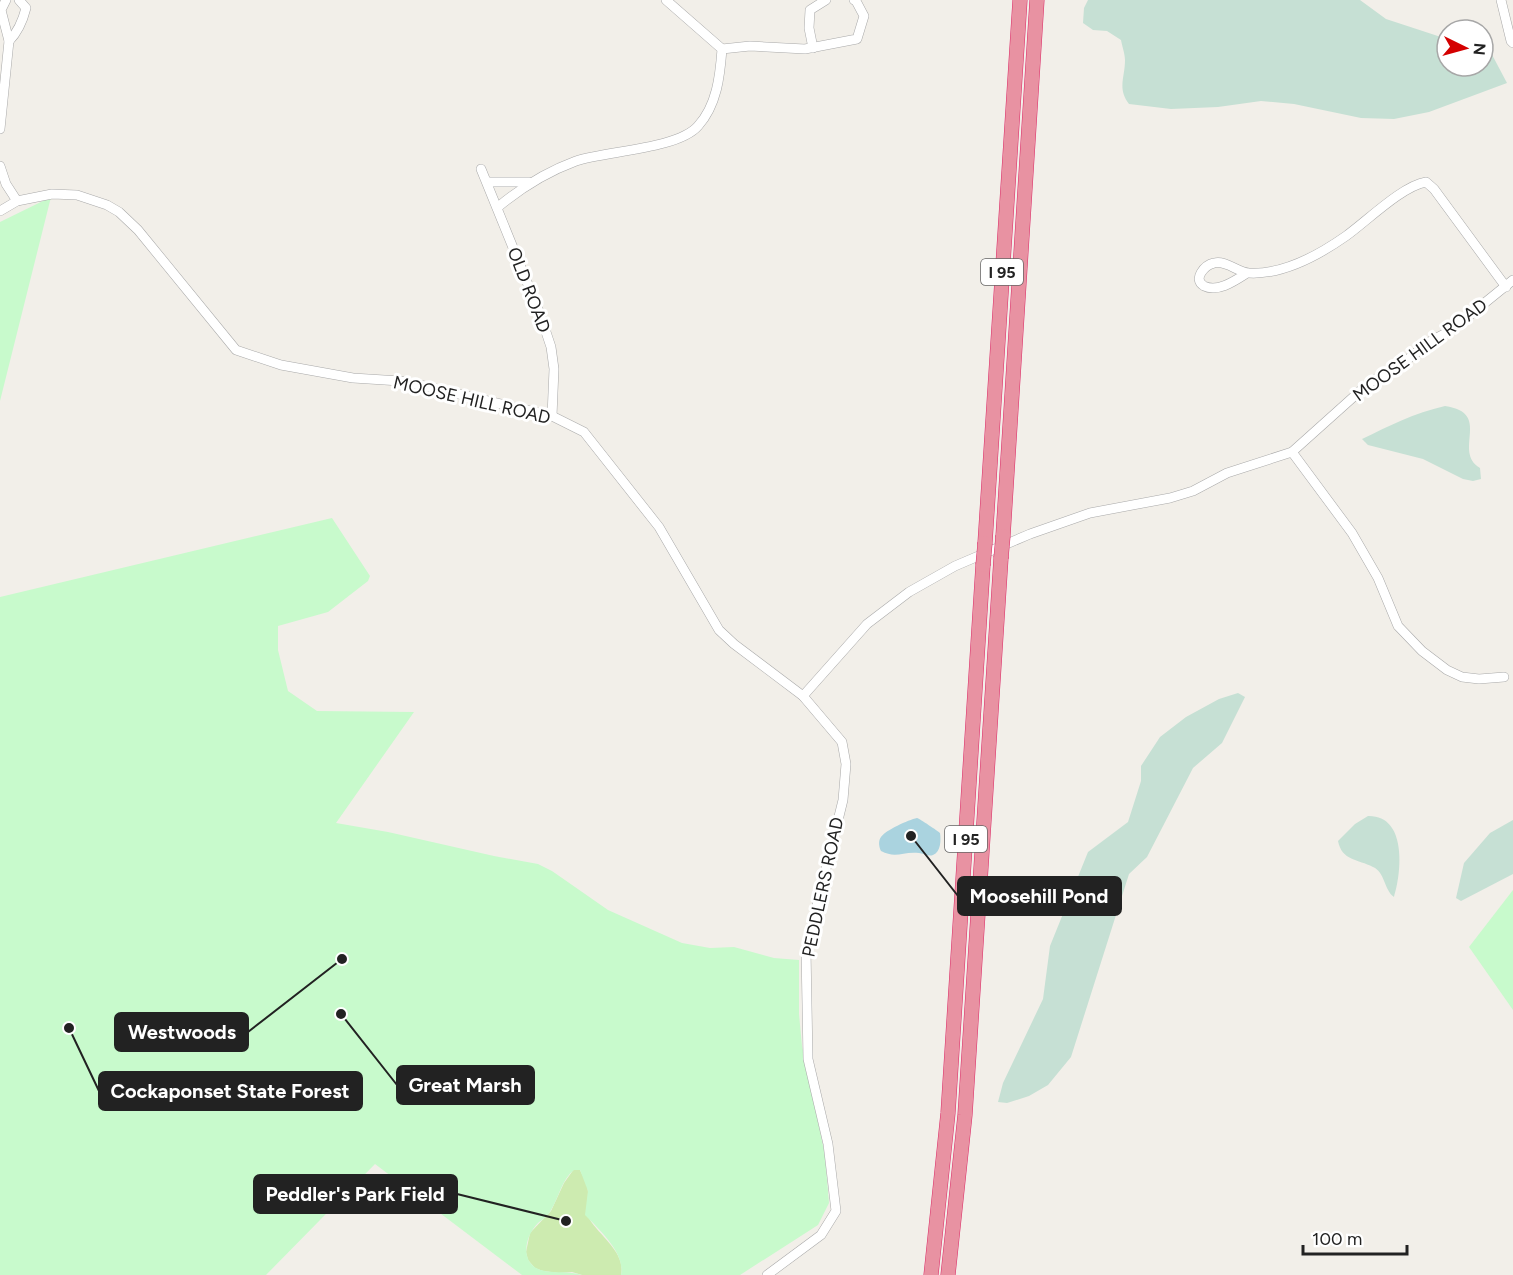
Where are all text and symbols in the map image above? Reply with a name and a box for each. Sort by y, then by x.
north arrow [1435,18,1495,78]
text: N [1469,42,1489,56]
street label: OLD ROAD [503,244,555,336]
road number: I 95 [981,259,1023,285]
street label: MOOSE HILL ROAD [1349,294,1491,406]
street label: MOOSE HILL ROAD [391,371,553,429]
street label: PEDDLERS ROAD [797,815,849,959]
road number: I 95 [945,826,987,852]
callout: Moosehill Pond [958,877,1121,915]
text: Moosehill Pond [970,884,1108,908]
callout: Westwoods [115,1013,248,1051]
text: Westwoods [128,1020,236,1044]
callout: Great Marsh [397,1066,534,1104]
callout: Cockaponset State Forest [99,1072,362,1110]
text: Great Marsh [408,1073,522,1097]
text: Cockaponset State Forest [110,1079,350,1103]
callout: Peddler's Park Field [254,1175,457,1213]
text: Peddler's Park Field [265,1182,445,1206]
scale bar [1303,1218,1406,1256]
text: 100 m [1312,1228,1362,1250]

